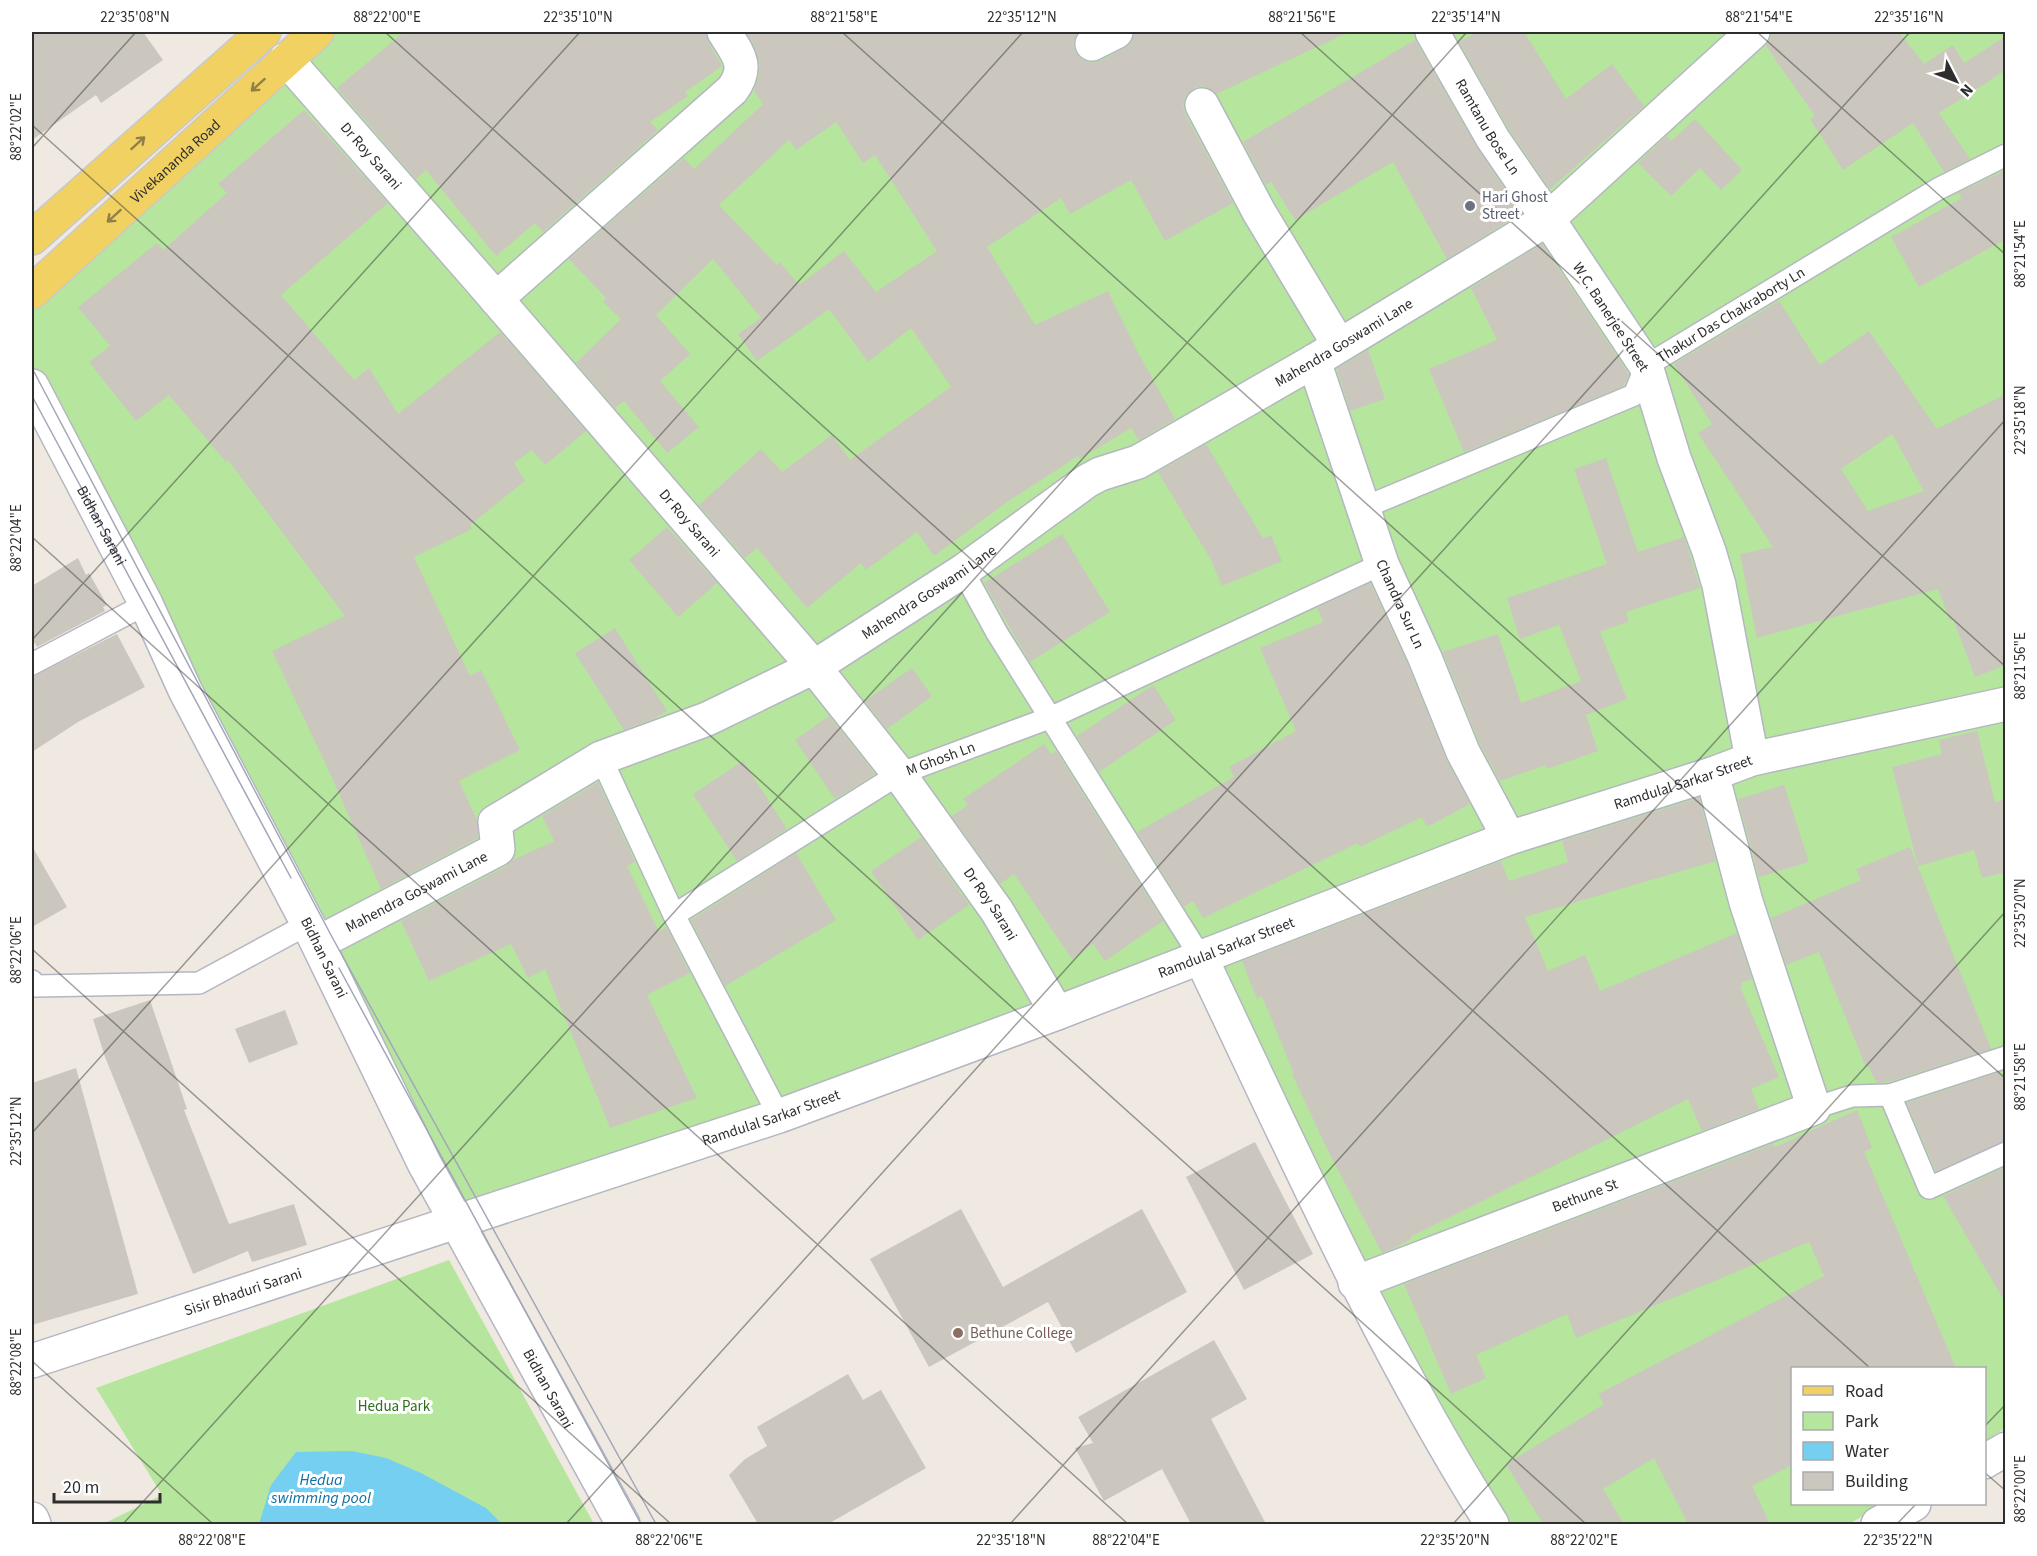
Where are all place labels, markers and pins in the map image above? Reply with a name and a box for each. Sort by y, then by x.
place label: Hari Ghost Street [1482,187,1548,225]
marker: Hari Ghost Street [1463,199,1477,213]
place label: Bethune College [970,1323,1073,1344]
marker: Bethune College [951,1326,965,1340]

